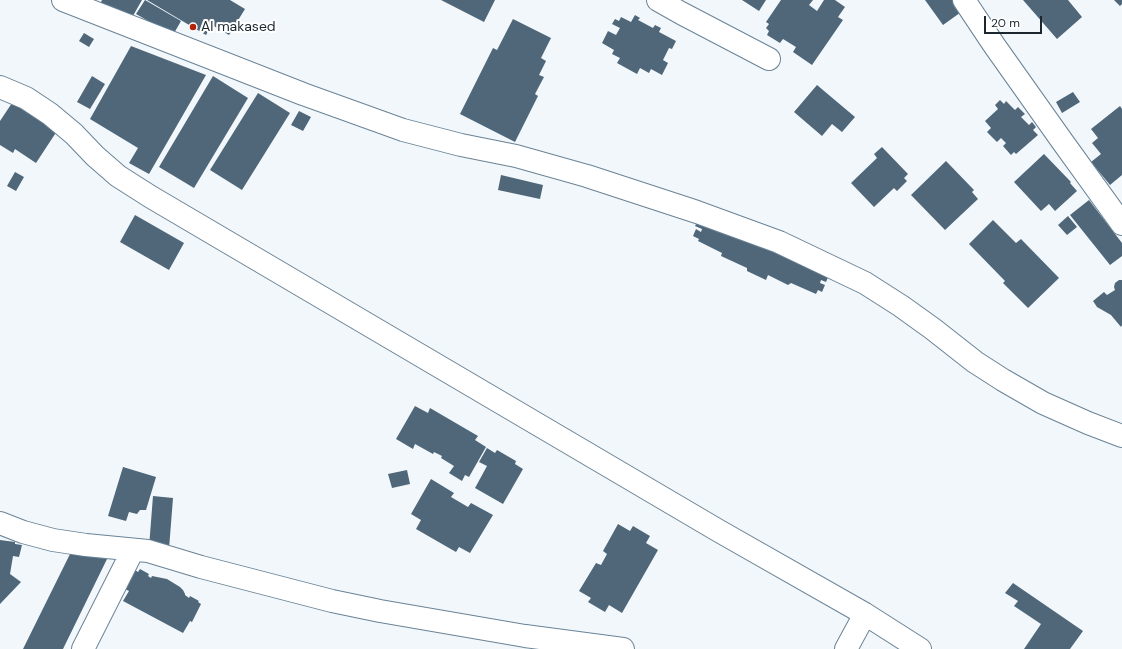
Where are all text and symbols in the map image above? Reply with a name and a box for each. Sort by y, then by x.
scale bar [986,8,1044,34]
text: 20 m [991,15,1020,31]
place label: Al makased [201,19,276,35]
marker: Al makased [188,22,198,32]

